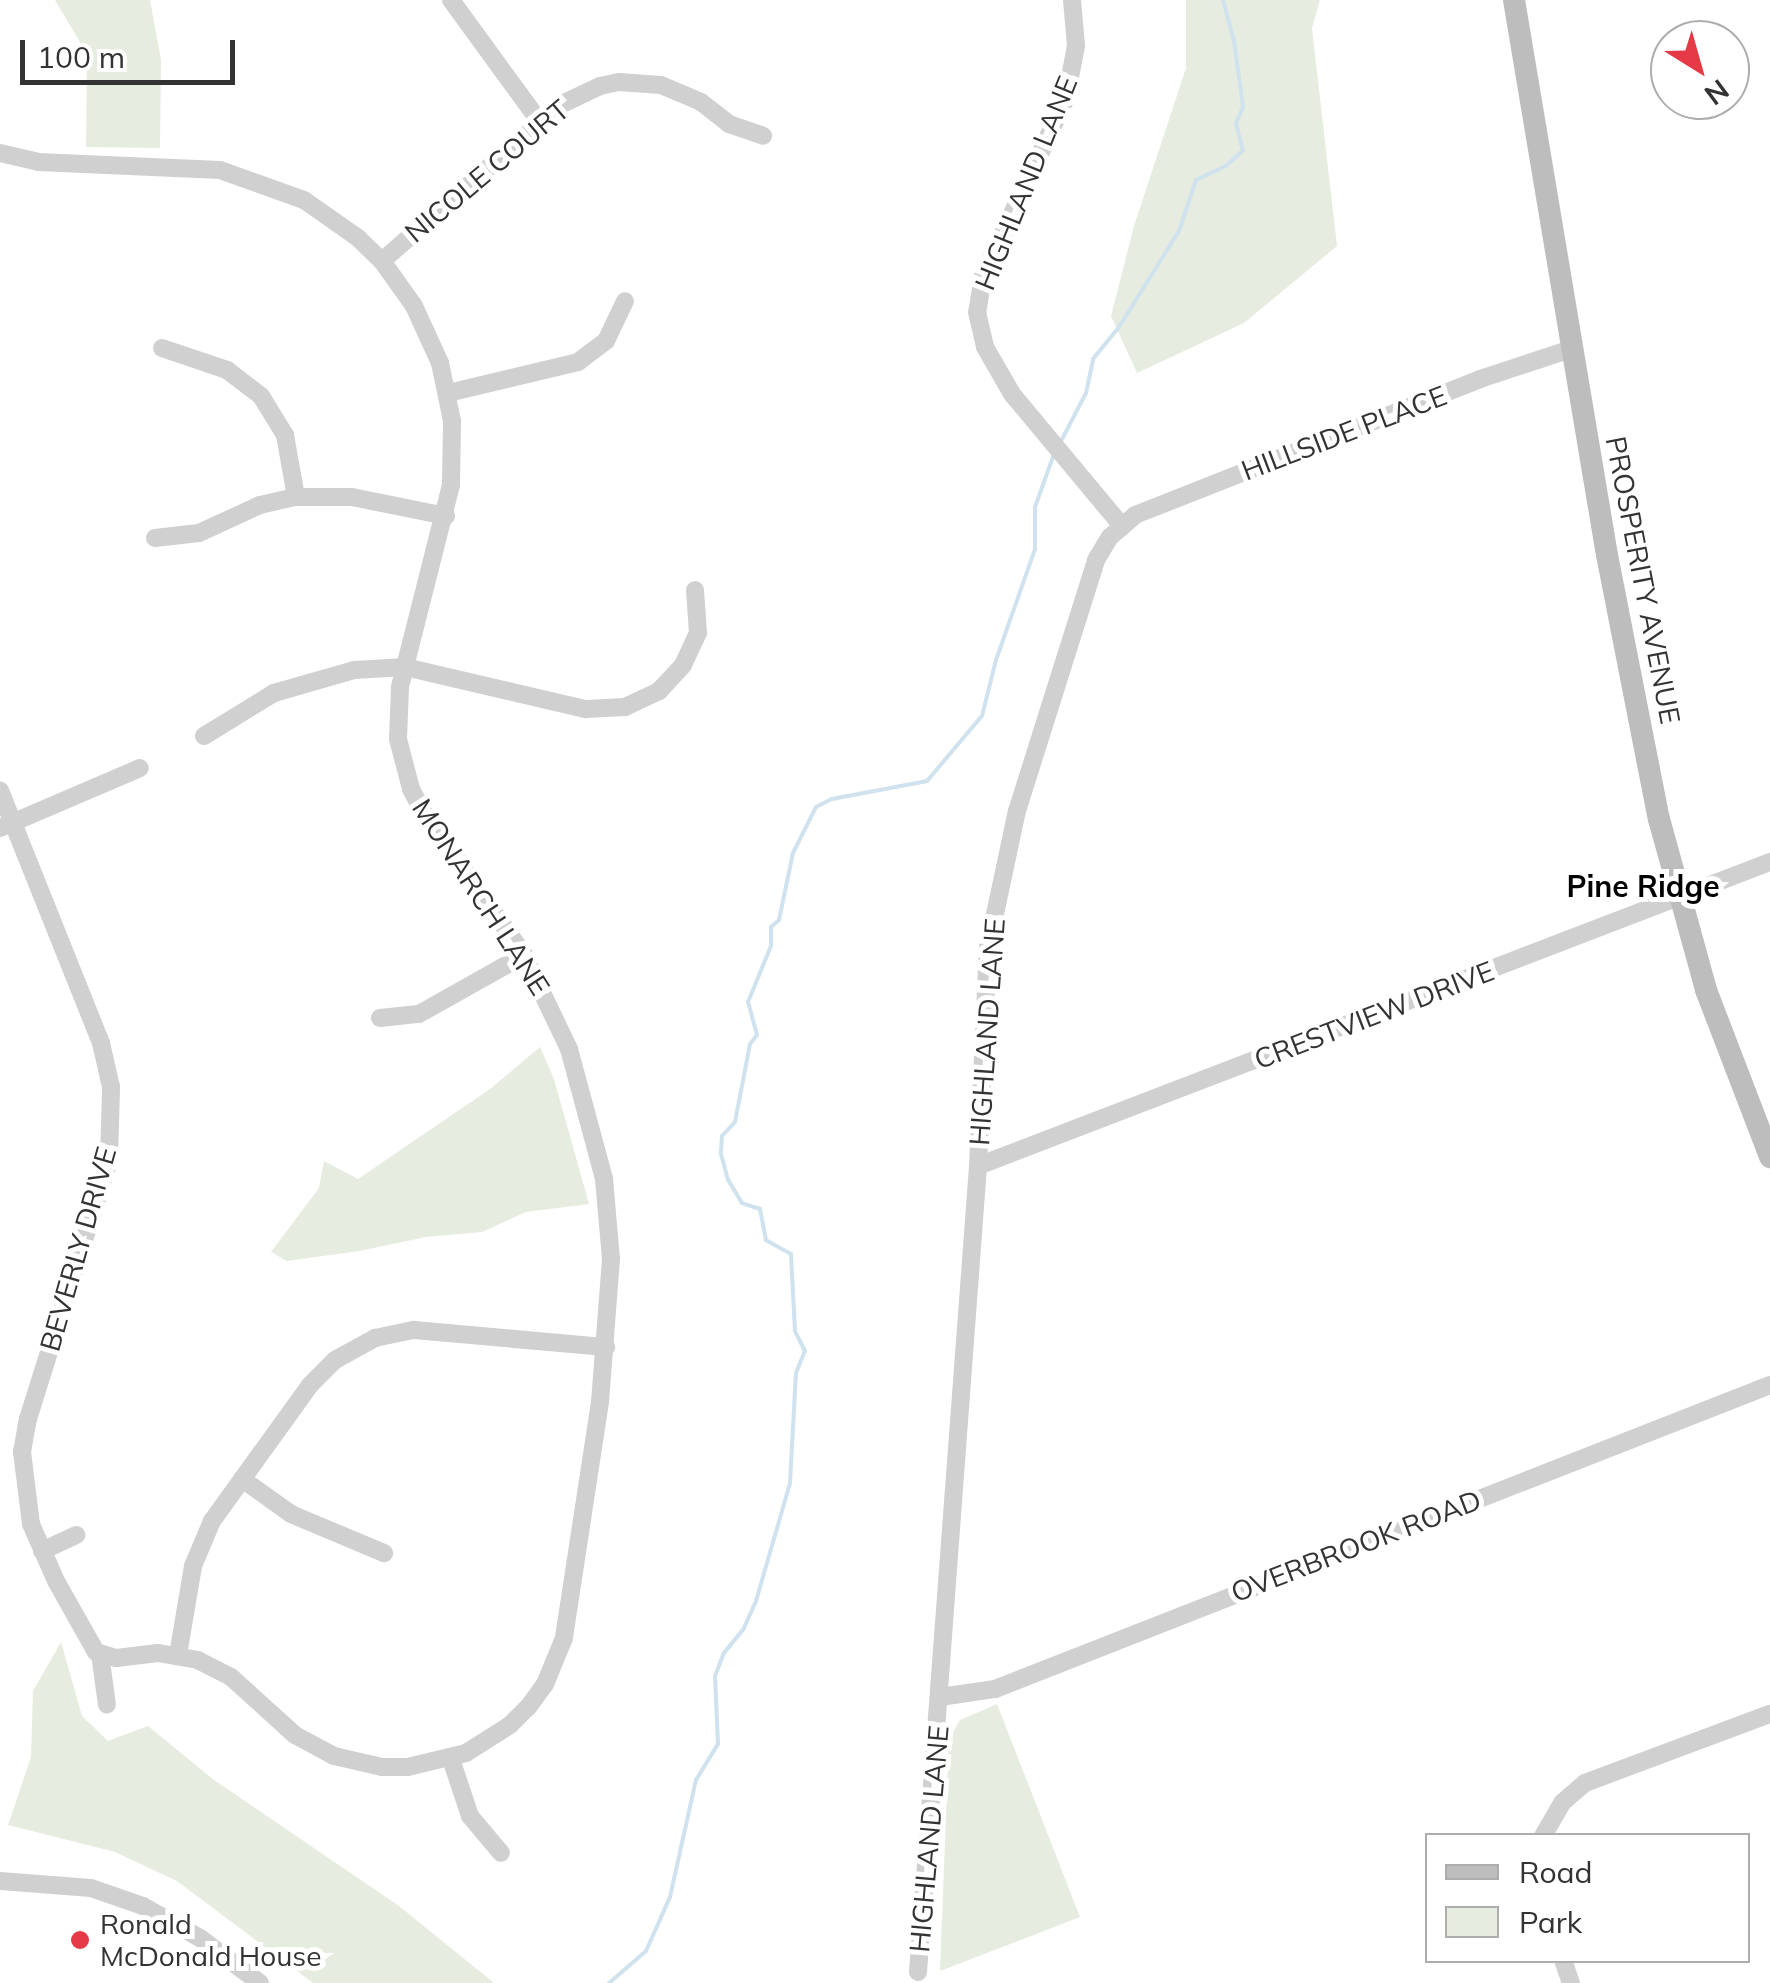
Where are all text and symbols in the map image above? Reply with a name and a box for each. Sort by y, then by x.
scale bar [25,20,240,82]
north arrow [1650,20,1750,120]
text: 100 m [37,38,125,76]
street label: HIGHLAND LANE [968,71,1084,295]
text: N [1698,72,1736,113]
street label: NICOLE COURT [398,93,576,249]
street label: HILLSIDE PLACE [1237,378,1451,488]
street label: PROSPERITY AVENUE [1599,433,1687,727]
street label: MONARCH LANE [405,793,557,1001]
district label: Pine Ridge [1566,868,1720,904]
street label: HIGHLAND LANE [962,917,1012,1147]
street label: CRESTVIEW DRIVE [1249,954,1499,1076]
street label: BEVERLY DRIVE [33,1143,123,1355]
street label: OVERBROOK ROAD [1226,1483,1486,1609]
street label: HIGHLAND LANE [902,1724,956,1954]
legend [1425,1833,1750,1963]
text: Road [1519,1853,1593,1891]
text: Park [1519,1903,1582,1941]
place label: Ronald McDonald House [100,1907,321,1973]
marker: Ronald McDonald House [69,1929,91,1951]

